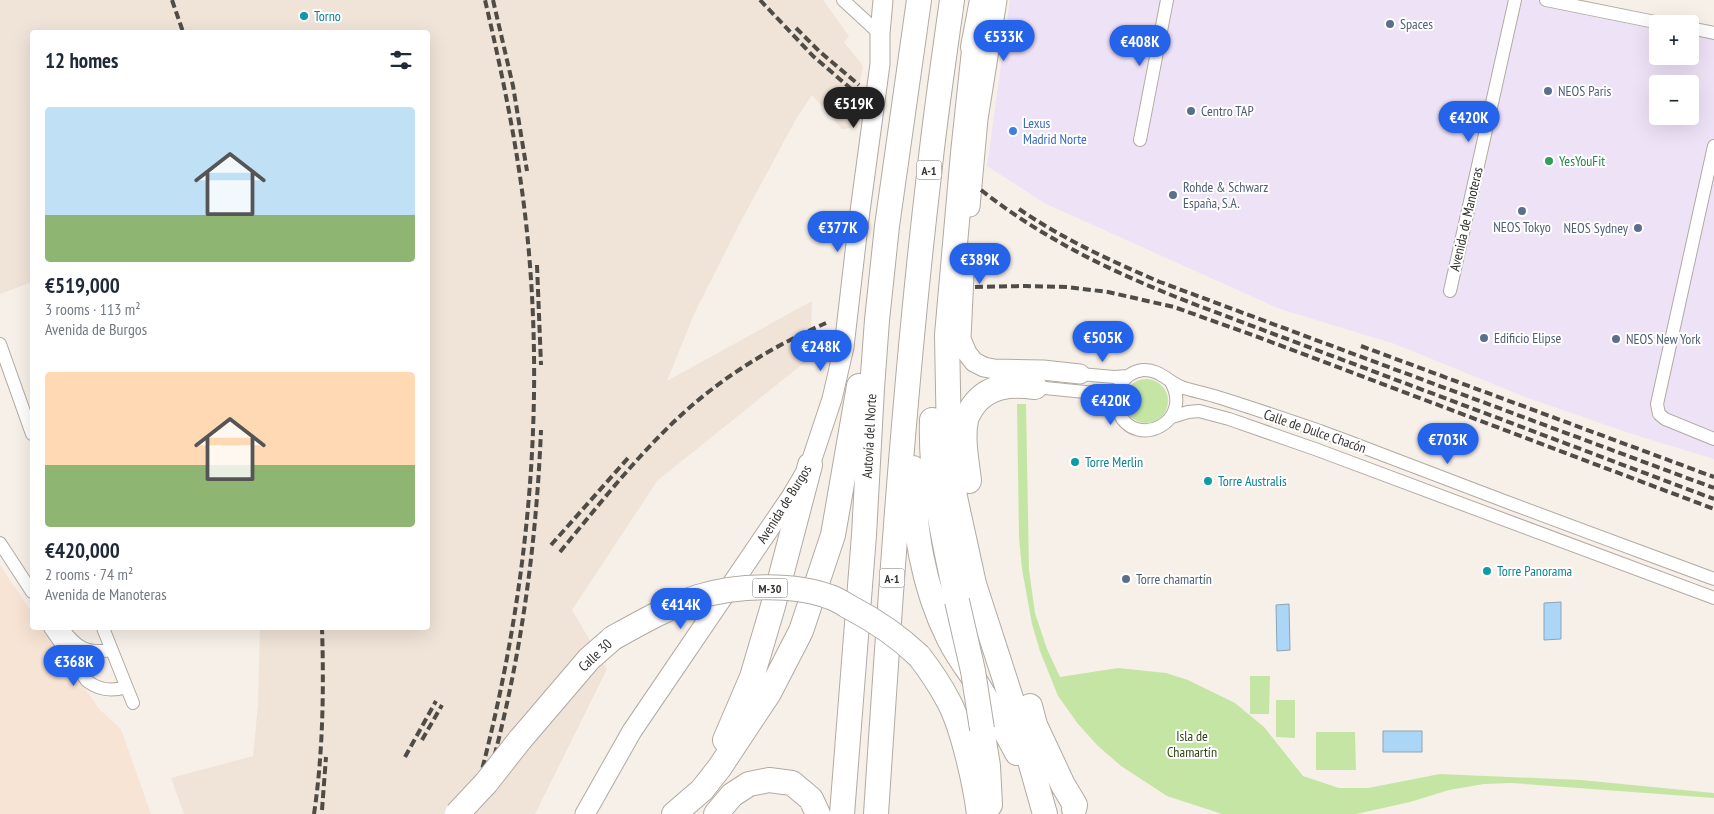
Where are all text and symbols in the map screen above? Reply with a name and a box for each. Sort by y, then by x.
place label: Torno [314,7,341,25]
marker: Torno [298,10,310,22]
place label: Spaces [1400,15,1433,33]
map controls [1649,15,1699,125]
button: + [1649,15,1699,65]
marker: Spaces [1384,18,1396,30]
pin: €533K [969,20,1039,62]
pin: €408K [1105,24,1175,67]
text: €533K [985,26,1023,46]
text: €408K [1121,31,1159,51]
icon: filters [387,46,415,74]
text: 12 homes [45,47,118,74]
button: − [1649,75,1699,125]
place label: NEOS Paris [1558,82,1612,100]
marker: NEOS Paris [1542,85,1554,97]
pin: €519K [819,86,889,129]
text: €519K [835,93,873,113]
pin: €420K [1434,100,1504,143]
place label: Centro TAP [1201,102,1254,120]
marker: Centro TAP [1185,105,1197,117]
text: €420K [1450,107,1488,127]
place label: Lexus Madrid Norte [1023,114,1087,148]
marker: Lexus Madrid Norte [1007,125,1019,137]
icon: home [185,139,275,229]
place label: YesYouFit [1559,152,1605,170]
marker: YesYouFit [1543,155,1555,167]
road number: A-1 [916,160,942,180]
street label: Avenida de Manoteras [1445,165,1487,273]
place label: Rohde & Schwarz España, S.A. [1183,178,1268,212]
marker: Rohde & Schwarz España, S.A. [1167,189,1179,201]
marker: NEOS Tokyo [1516,205,1528,217]
pin: €377K [803,210,873,253]
text: €377K [819,217,857,237]
place label: NEOS Tokyo [1493,218,1551,236]
place label: NEOS Sydney [1564,219,1629,237]
marker: NEOS Sydney [1632,222,1644,234]
pin: €389K [945,242,1015,285]
text: €389K [961,249,999,269]
text: €519,000 [45,272,120,299]
text: 3 rooms · 113 m² [45,299,141,319]
text: Avenida de Burgos [45,319,147,339]
pin: €505K [1068,320,1138,363]
text: €505K [1084,327,1122,347]
place label: Edificio Elipse [1494,329,1561,347]
pin: €248K [786,330,856,372]
place label: NEOS New York [1626,330,1701,348]
marker: Edificio Elipse [1478,332,1490,344]
marker: NEOS New York [1610,333,1622,345]
text: €248K [802,336,840,356]
pin: €420K [1076,384,1146,426]
text: €420K [1092,390,1130,410]
street label: Autovía del Norte [858,393,880,479]
icon: home [185,404,275,494]
street label: Calle de Dulce Chacón [1261,405,1369,457]
pin: €703K [1413,422,1483,465]
text: €703K [1429,429,1467,449]
place label: Torre Merlin [1085,453,1143,471]
marker: Torre Merlin [1069,456,1081,468]
street label: Avenida de Burgos [753,461,815,547]
place label: Torre Australis [1218,472,1287,490]
marker: Torre Australis [1202,475,1214,487]
text: €420,000 [45,537,120,564]
place label: Torre Panorama [1497,562,1572,580]
text: 2 rooms · 74 m² [45,564,133,584]
marker: Torre Panorama [1481,565,1493,577]
road number: A-1 [880,568,904,588]
place label: Torre chamartín [1136,570,1212,588]
marker: Torre chamartín [1120,573,1132,585]
road number: M-30 [752,578,788,598]
text: Avenida de Manoteras [45,584,167,604]
pin: €414K [646,588,716,630]
text: €414K [662,594,700,614]
street label: Calle 30 [574,635,616,675]
pin: €368K [39,644,109,687]
text: €368K [55,651,93,671]
park label: Isla de Chamartín [1167,727,1217,761]

